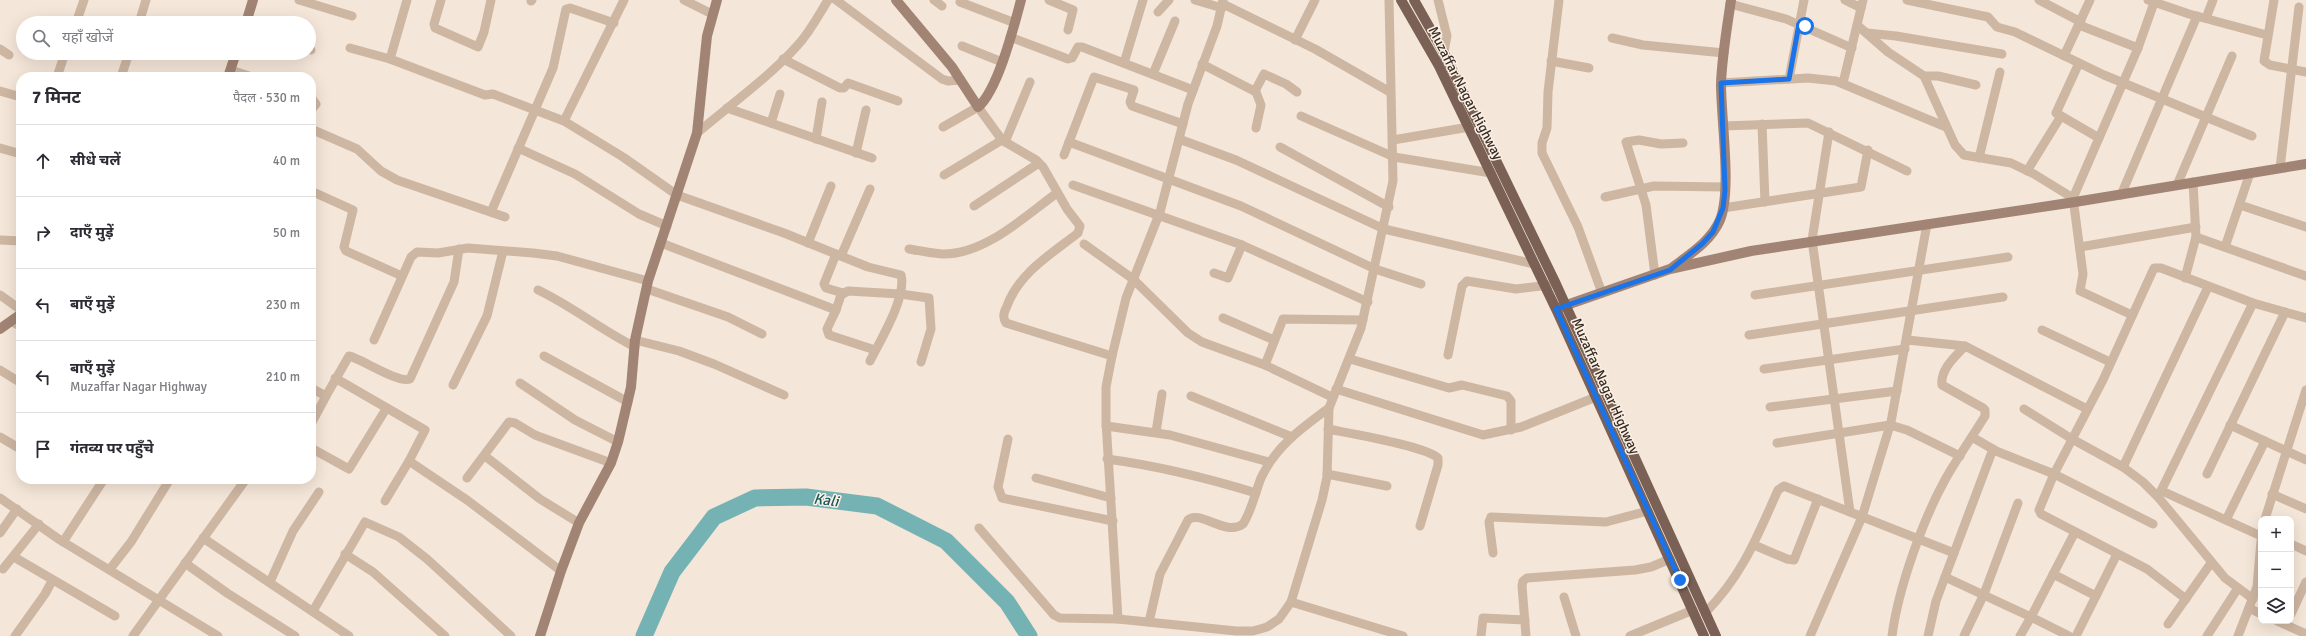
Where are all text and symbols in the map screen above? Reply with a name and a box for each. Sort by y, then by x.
search box [16,16,316,60]
route start [1796,17,1814,35]
street label: Muzaffar Nagar Highway [1425,24,1507,163]
icon: search [30,27,52,49]
text: यहाँ खोजें [62,28,113,46]
text: 7 मिनट [32,87,81,108]
text: पैदल · 530 m [233,90,300,106]
icon: ahead [32,150,54,172]
text: सीधे चलें [70,151,121,169]
text: 40 m [273,153,300,169]
icon: right [32,222,54,244]
text: दाएँ मुड़ें [70,223,114,241]
text: 50 m [273,225,300,241]
icon: left [32,294,54,316]
text: बाएँ मुड़ें [70,295,114,313]
text: 230 m [266,297,300,313]
street label: Muzaffar Nagar Highway [1568,315,1643,457]
text: बाएँ मुड़ें [70,359,114,377]
icon: left [32,366,54,388]
text: 210 m [266,369,300,385]
text: Muzaffar Nagar Highway [70,379,207,395]
icon: arrive [32,438,54,460]
text: गंतव्य पर पहुँचे [70,439,154,457]
water label: Kali [813,490,841,511]
map controls [2258,516,2294,624]
button: + [2258,516,2294,552]
button: − [2258,552,2294,588]
route end [1671,571,1689,589]
button: layers [2258,588,2294,624]

